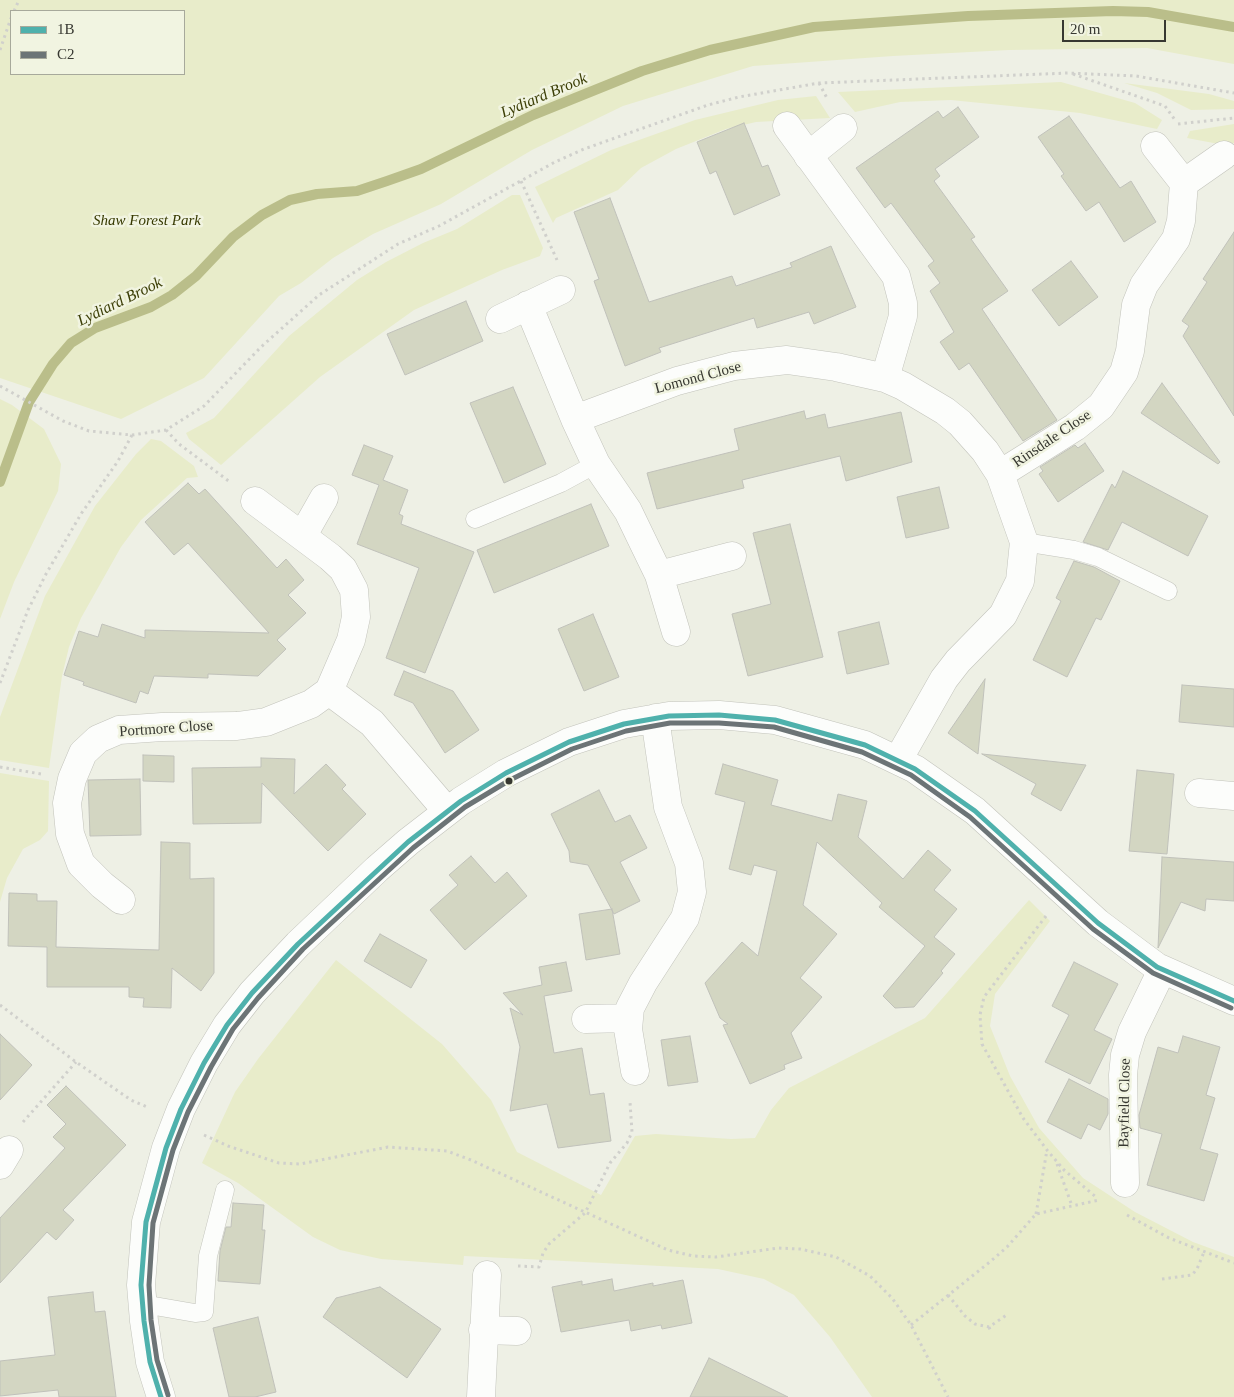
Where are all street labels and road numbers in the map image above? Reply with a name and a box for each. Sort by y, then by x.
street label: Lomond Close [653,358,743,398]
street label: Rinsdale Close [1009,406,1095,472]
street label: Portmore Close [119,717,213,741]
street label: Bayfield Close [1115,1058,1135,1148]

